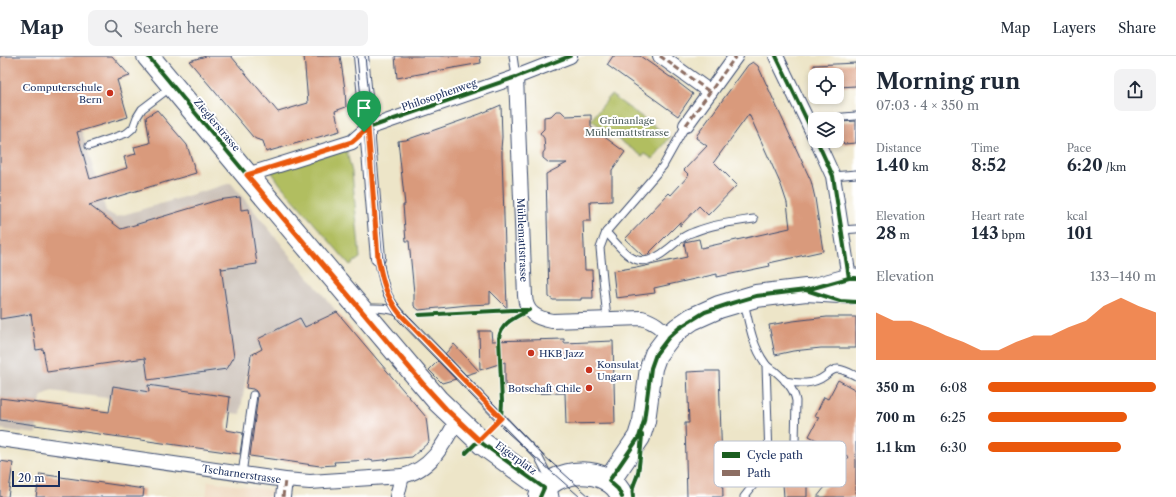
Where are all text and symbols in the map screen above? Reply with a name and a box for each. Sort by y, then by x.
search box [88,10,368,46]
text: Map [20,16,64,39]
icon: search [102,17,124,39]
text: Search here [134,18,219,37]
text: Map [1000,19,1030,37]
text: Layers [1052,19,1096,37]
text: Share [1118,19,1156,37]
map controls [808,68,844,148]
button: locate [808,68,844,104]
text: Morning run [876,68,1020,95]
button: share [1114,69,1156,111]
street label: Philosophenweg [400,76,479,114]
place label: Computerschule Bern [23,81,103,106]
marker: Computerschule Bern [105,88,115,98]
pin [347,91,381,132]
street label: Zieglerstrasse [191,96,243,154]
icon: arrive [353,97,375,119]
text: 07:03 · 4 × 350 m [876,97,979,113]
button: layers [808,112,844,148]
park label: Grünanlage Mühlemattstrasse [585,114,669,139]
text: Distance [876,141,922,155]
text: Time [971,141,999,155]
text: Pace [1067,141,1092,155]
text: 1.40 [876,155,909,175]
text: 8:52 [971,155,1006,175]
text: 6:20 [1067,155,1103,175]
text: km [909,160,929,174]
text: /km [1103,160,1126,174]
street label: Mühlemattstrasse [514,198,531,283]
text: Elevation [876,209,925,223]
text: Heart rate [971,209,1024,223]
text: kcal [1067,209,1087,223]
text: 28 [876,223,897,243]
text: 143 [971,223,999,243]
text: 101 [1067,223,1093,243]
text: m [897,228,910,242]
text: bpm [999,228,1025,242]
text: Elevation [876,268,934,284]
text: 133–140 m [1090,268,1156,284]
place label: HKB Jazz [539,347,584,360]
marker: HKB Jazz [526,348,536,358]
place label: Konsulat Ungarn [597,358,640,383]
marker: Konsulat Ungarn [584,365,594,375]
text: 350 m [876,379,915,395]
text: 6:08 [940,379,967,395]
place label: Botschaft Chile [508,382,581,395]
marker: Botschaft Chile [584,383,594,393]
text: 700 m [876,409,916,425]
text: 6:25 [940,409,966,425]
street label: Eigerplatz [493,439,539,477]
text: 1.1 km [876,439,916,455]
text: 6:30 [940,439,967,455]
legend [714,441,846,487]
text: Cycle path [747,448,803,462]
street label: Tscharnerstrasse [201,462,282,486]
text: Path [747,466,771,480]
scale bar [12,469,60,488]
text: 20 m [18,471,44,485]

